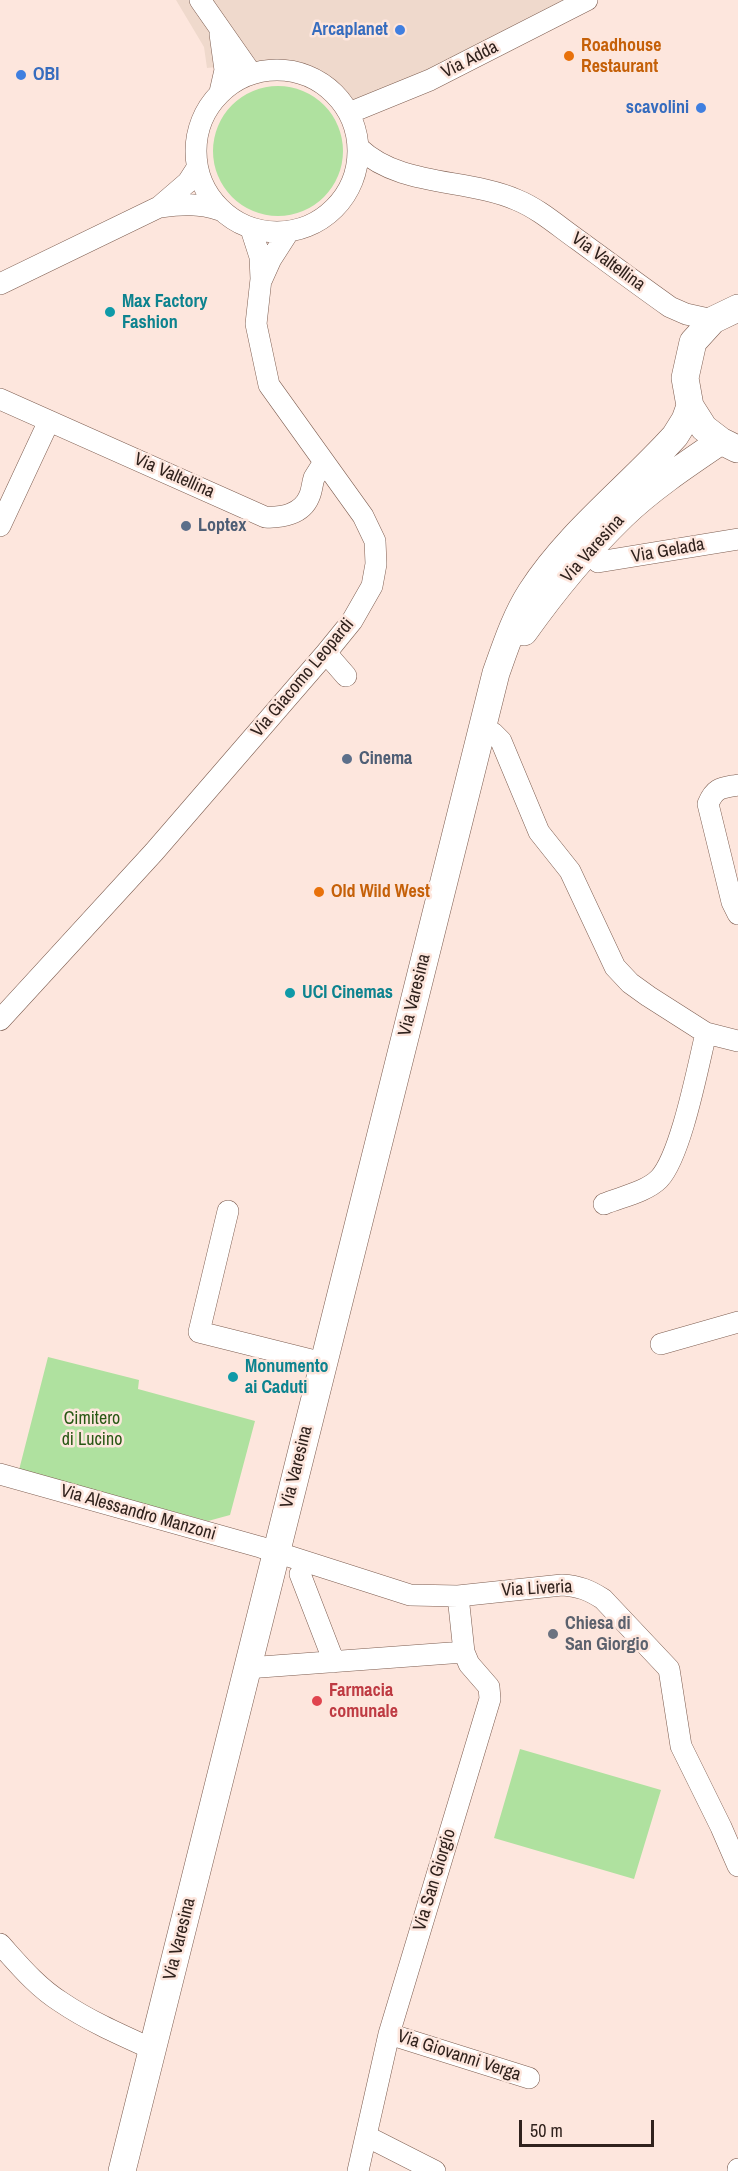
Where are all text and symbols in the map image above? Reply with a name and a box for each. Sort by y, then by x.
place label: Arcaplanet [312,19,388,41]
marker: Arcaplanet [393,23,407,37]
place label: Roadhouse Restaurant [581,35,661,78]
street label: Via Adda [438,37,502,83]
marker: Roadhouse Restaurant [562,49,576,63]
place label: OBI [33,64,59,86]
marker: OBI [14,68,28,82]
place label: scavolini [626,97,689,119]
marker: scavolini [694,101,708,115]
street label: Via Valtellina [567,228,649,296]
place label: Max Factory Fashion [122,291,207,334]
marker: Max Factory Fashion [103,305,117,319]
street label: Via Valtellina [130,449,218,503]
street label: Via Varesina [557,511,629,587]
place label: Loptex [198,515,246,537]
marker: Loptex [179,519,193,533]
street label: Via Gelada [630,534,706,568]
street label: Via Giacomo Leopardi [247,614,359,742]
place label: Cinema [359,748,412,770]
marker: Cinema [340,752,354,766]
place label: Old Wild West [331,881,430,903]
marker: Old Wild West [312,885,326,899]
street label: Via Varesina [394,952,436,1038]
place label: UCI Cinemas [302,982,393,1004]
marker: UCI Cinemas [283,986,297,1000]
place label: Monumento ai Caduti [245,1356,329,1398]
marker: Monumento ai Caduti [226,1370,240,1384]
park label: Cimitero di Lucino [62,1408,122,1450]
street label: Via Varesina [276,1424,318,1510]
street label: Via Alessandro Manzoni [58,1480,218,1546]
street label: Via Liveria [501,1576,573,1602]
place label: Chiesa di San Giorgio [565,1613,649,1656]
marker: Chiesa di San Giorgio [546,1627,560,1641]
place label: Farmacia comunale [329,1680,398,1722]
marker: Farmacia comunale [310,1694,324,1708]
street label: Via San Giorgio [409,1826,461,1934]
street label: Via Varesina [159,1896,201,1982]
street label: Via Giovanni Verga [395,2026,523,2086]
scale bar [522,2108,657,2146]
text: 50 m [530,2118,563,2143]

